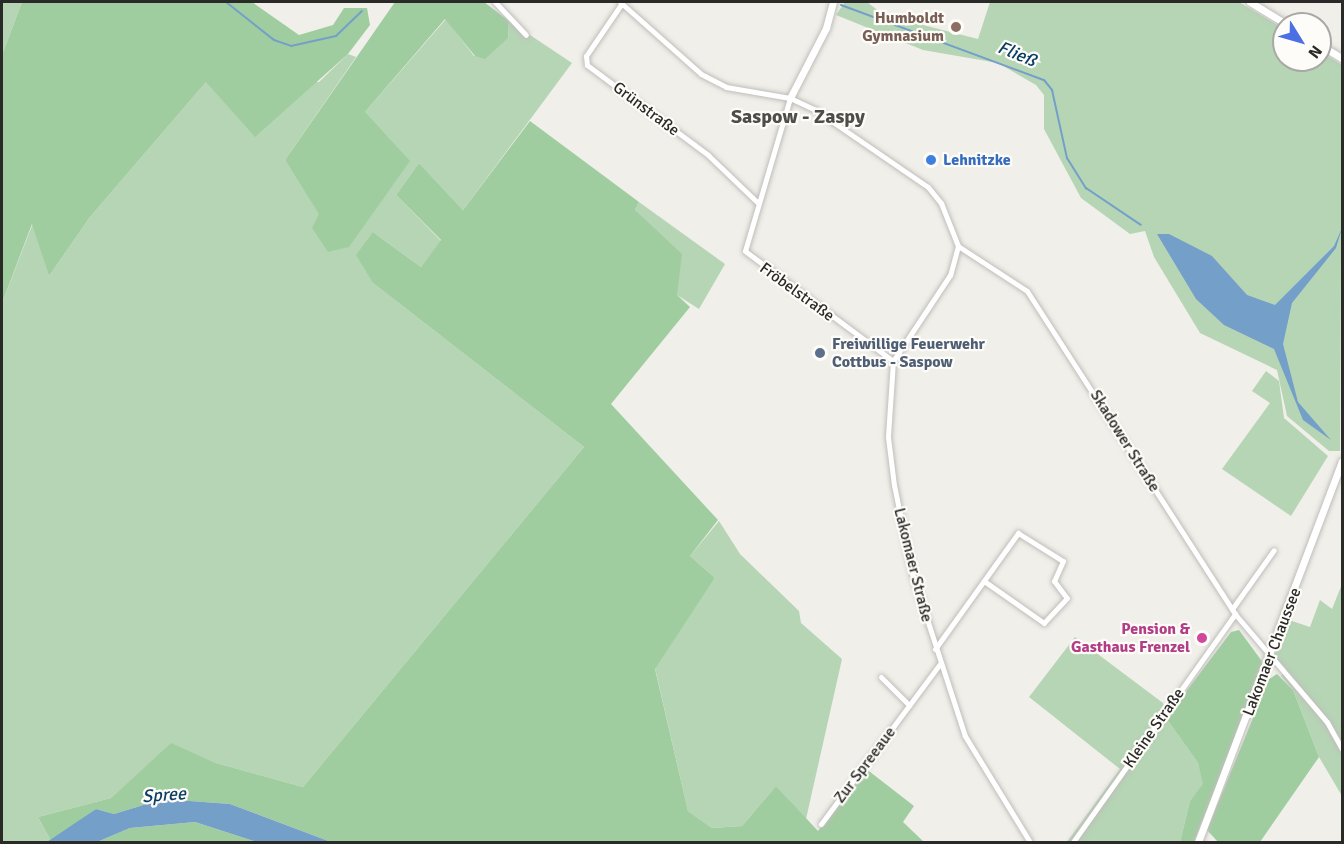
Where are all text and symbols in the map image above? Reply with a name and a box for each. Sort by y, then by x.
place label: Humboldt Gymnasium [862,8,944,46]
north arrow [1272,12,1332,72]
marker: Humboldt Gymnasium [949,20,963,34]
water label: Fließ [995,37,1039,71]
text: N [1303,41,1326,62]
street label: Grünstraße [609,78,683,140]
district label: Saspow - Zaspy [731,104,865,128]
place label: Lehnitzke [943,150,1011,170]
marker: Lehnitzke [924,153,938,167]
street label: Fröbelstraße [756,259,838,325]
place label: Freiwillige Feuerwehr Cottbus - Saspow [832,334,985,372]
marker: Freiwillige Feuerwehr Cottbus - Saspow [813,346,827,360]
street label: Skadower Straße [1086,386,1164,496]
street label: Lakomaer Straße [890,506,936,624]
street label: Lakomaer Chaussee [1239,585,1305,719]
place label: Pension & Gasthaus Frenzel [1071,619,1190,657]
marker: Pension & Gasthaus Frenzel [1195,631,1209,645]
street label: Kleine Straße [1119,684,1189,772]
street label: Zur Spreeaue [830,723,900,807]
water label: Spree [141,783,187,807]

